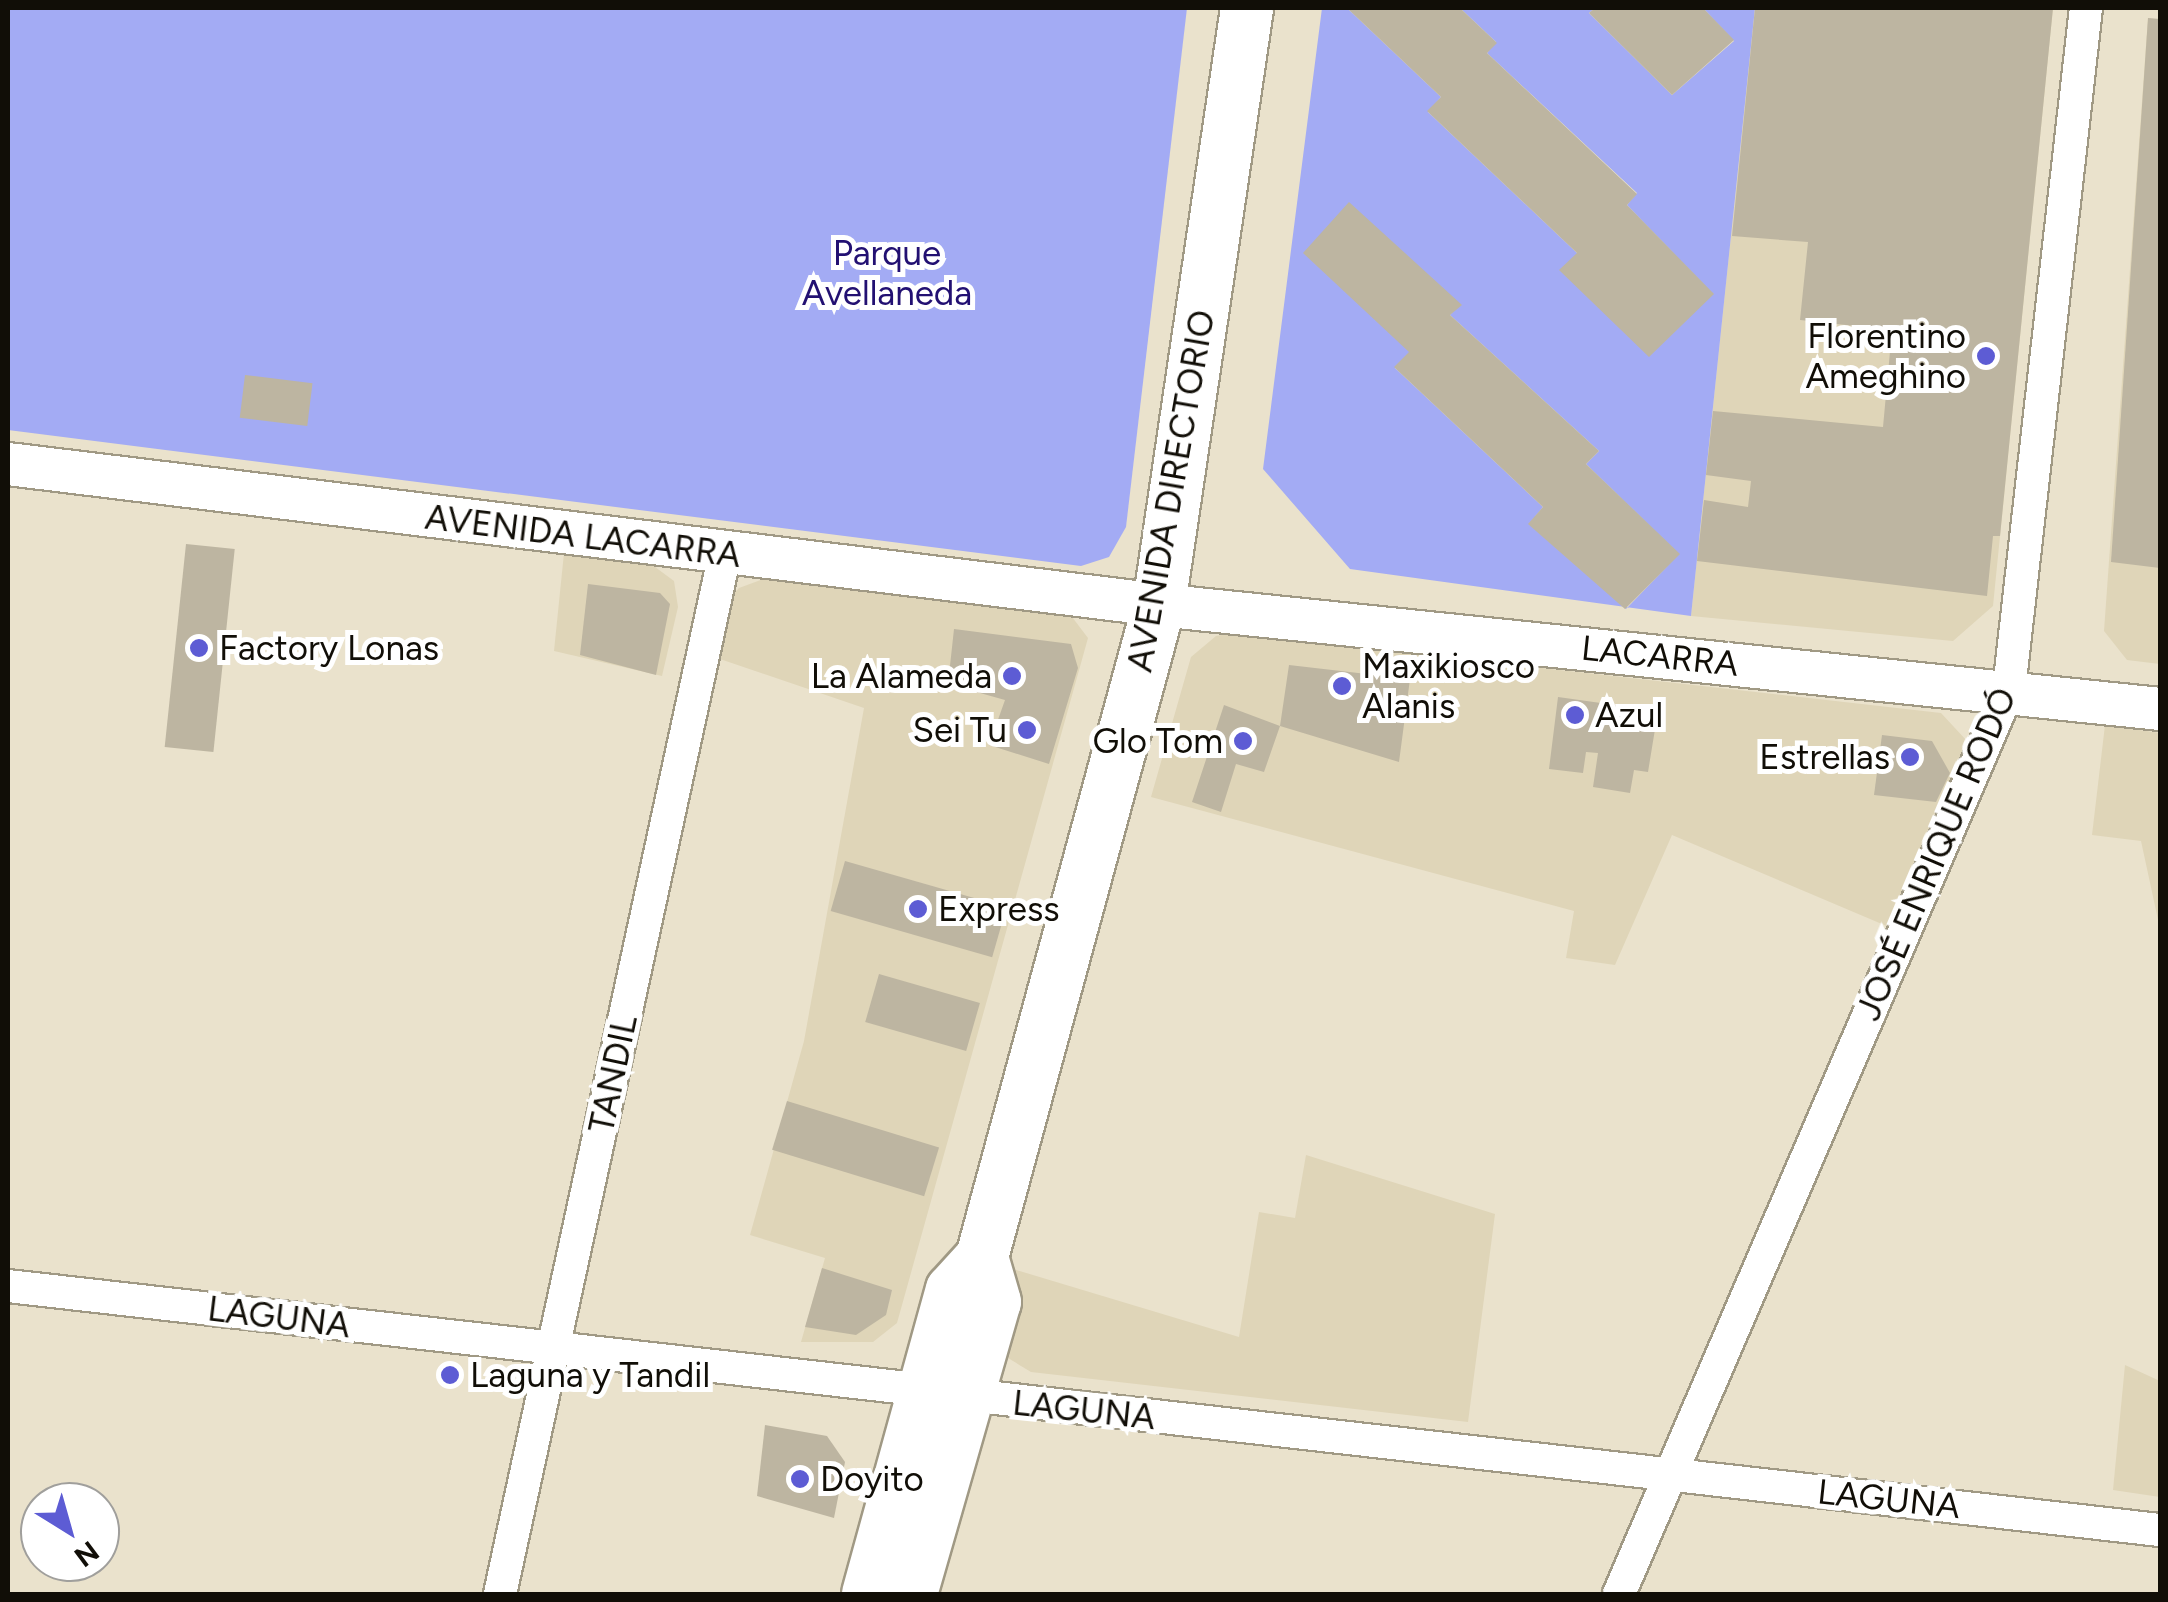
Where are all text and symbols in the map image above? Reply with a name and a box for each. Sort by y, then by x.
park label: Parque Avellaneda [802,232,972,314]
street label: AVENIDA DIRECTORIO [1118,307,1224,675]
place label: Florentino Ameghino [1805,315,1966,397]
marker: Florentino Ameghino [1975,345,1997,367]
street label: AVENIDA LACARRA [423,496,743,576]
place label: Factory Lonas [219,627,439,669]
street label: LACARRA [1579,627,1741,685]
marker: Factory Lonas [188,637,210,659]
place label: Maxikiosco Alanis [1362,645,1535,727]
place label: La Alameda [811,655,992,697]
marker: La Alameda [1001,665,1023,687]
marker: Maxikiosco Alanis [1331,675,1353,697]
street label: JOSÉ ENRIQUE RODÓ [1847,682,2025,1026]
place label: Azul [1595,694,1663,736]
marker: Azul [1564,704,1586,726]
place label: Sei Tu [912,709,1007,751]
marker: Sei Tu [1016,719,1038,741]
place label: Glo Tom [1093,720,1223,762]
marker: Glo Tom [1232,730,1254,752]
place label: Estrellas [1759,736,1890,778]
marker: Estrellas [1899,746,1921,768]
place label: Express [938,888,1060,930]
marker: Express [907,898,929,920]
street label: TANDIL [580,1011,646,1137]
street label: LAGUNA [205,1287,353,1347]
place label: Laguna y Tandil [470,1354,710,1396]
marker: Laguna y Tandil [439,1364,461,1386]
street label: LAGUNA [1011,1382,1157,1438]
place label: Doyito [820,1458,924,1500]
marker: Doyito [789,1468,811,1490]
street label: LAGUNA [1816,1471,1962,1527]
north arrow [20,1482,120,1582]
text: N [68,1534,106,1574]

